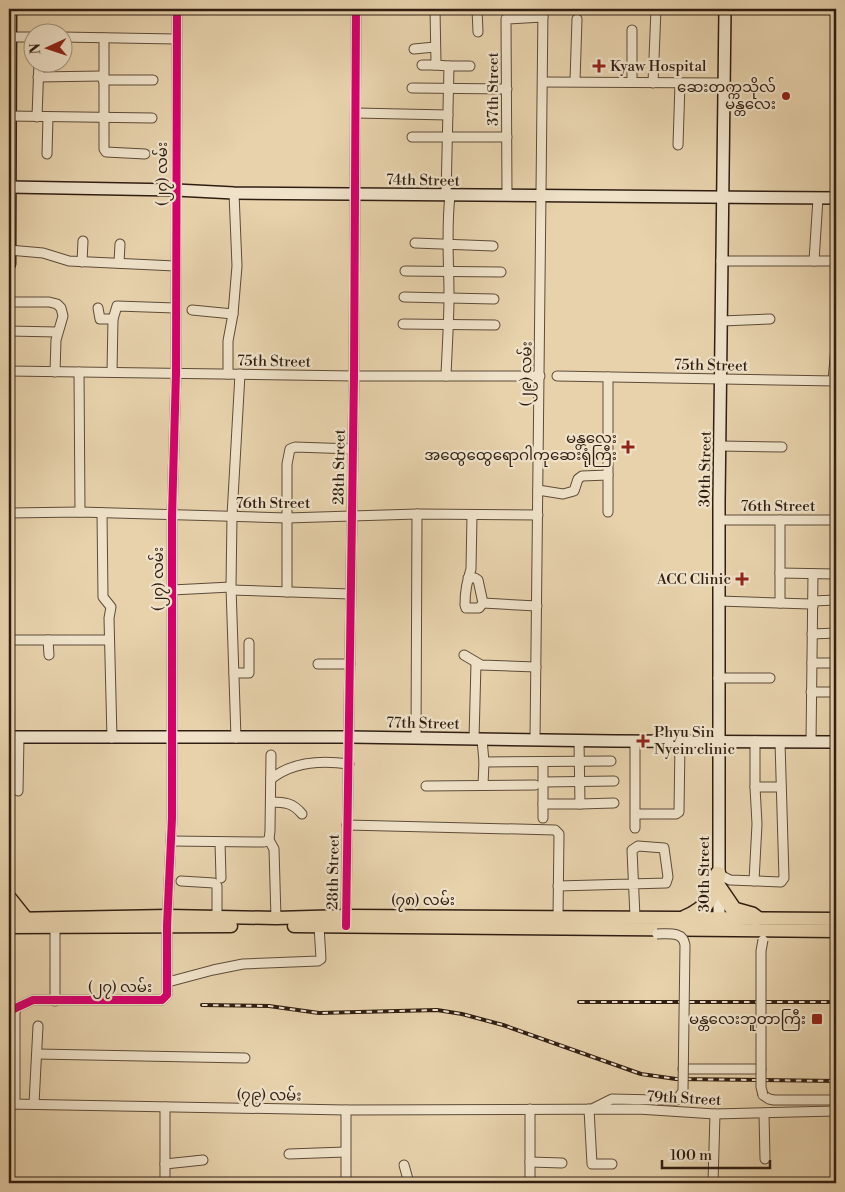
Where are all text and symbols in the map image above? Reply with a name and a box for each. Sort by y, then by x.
north arrow [22,22,72,72]
text: N [27,43,45,55]
street label: 37th Street [484,51,503,126]
place label: Kyaw Hospital [610,57,707,76]
marker: Kyaw Hospital [592,59,606,73]
place label: ဆေးတက္ကသိုလ် မန္တလေး [677,77,776,116]
marker: ဆေးတက္ကသိုလ် မန္တလေး [780,90,792,102]
street label: (၂၇) လမ်း [152,142,174,206]
street label: 74th Street [386,170,461,191]
street label: (၂၉) လမ်း [515,341,539,407]
street label: 75th Street [237,351,312,372]
street label: 75th Street [674,355,749,376]
street label: 28th Street [329,428,350,505]
place label: မန္တလေး အထွေထွေရောဂါကုဆေးရုံကြီး [424,429,617,467]
street label: 30th Street [695,430,716,507]
marker: မန္တလေး အထွေထွေရောဂါကုဆေးရုံကြီး [621,440,635,454]
street label: 76th Street [236,494,311,513]
street label: 76th Street [741,497,816,516]
street label: (၂၇) လမ်း [148,547,170,611]
place label: ACC Clinic [656,570,731,589]
marker: ACC Clinic [735,572,749,586]
street label: 77th Street [386,713,461,734]
place label: Phyu Sin Nyein clinic [654,723,735,759]
marker: Phyu Sin Nyein clinic [636,734,650,748]
street label: 28th Street [323,833,344,910]
street label: 30th Street [695,835,714,912]
street label: (၇၈) လမ်း [391,890,455,912]
street label: (၂၇) လမ်း [88,977,152,999]
place label: မန္တလေးဘူတာကြီး [689,1009,806,1031]
marker: မန္တလေးဘူတာကြီး [810,1012,824,1026]
street label: (၇၉) လမ်း [236,1084,302,1108]
street label: 79th Street [646,1087,722,1110]
scale bar [662,1137,770,1169]
text: 100 m [670,1146,712,1165]

